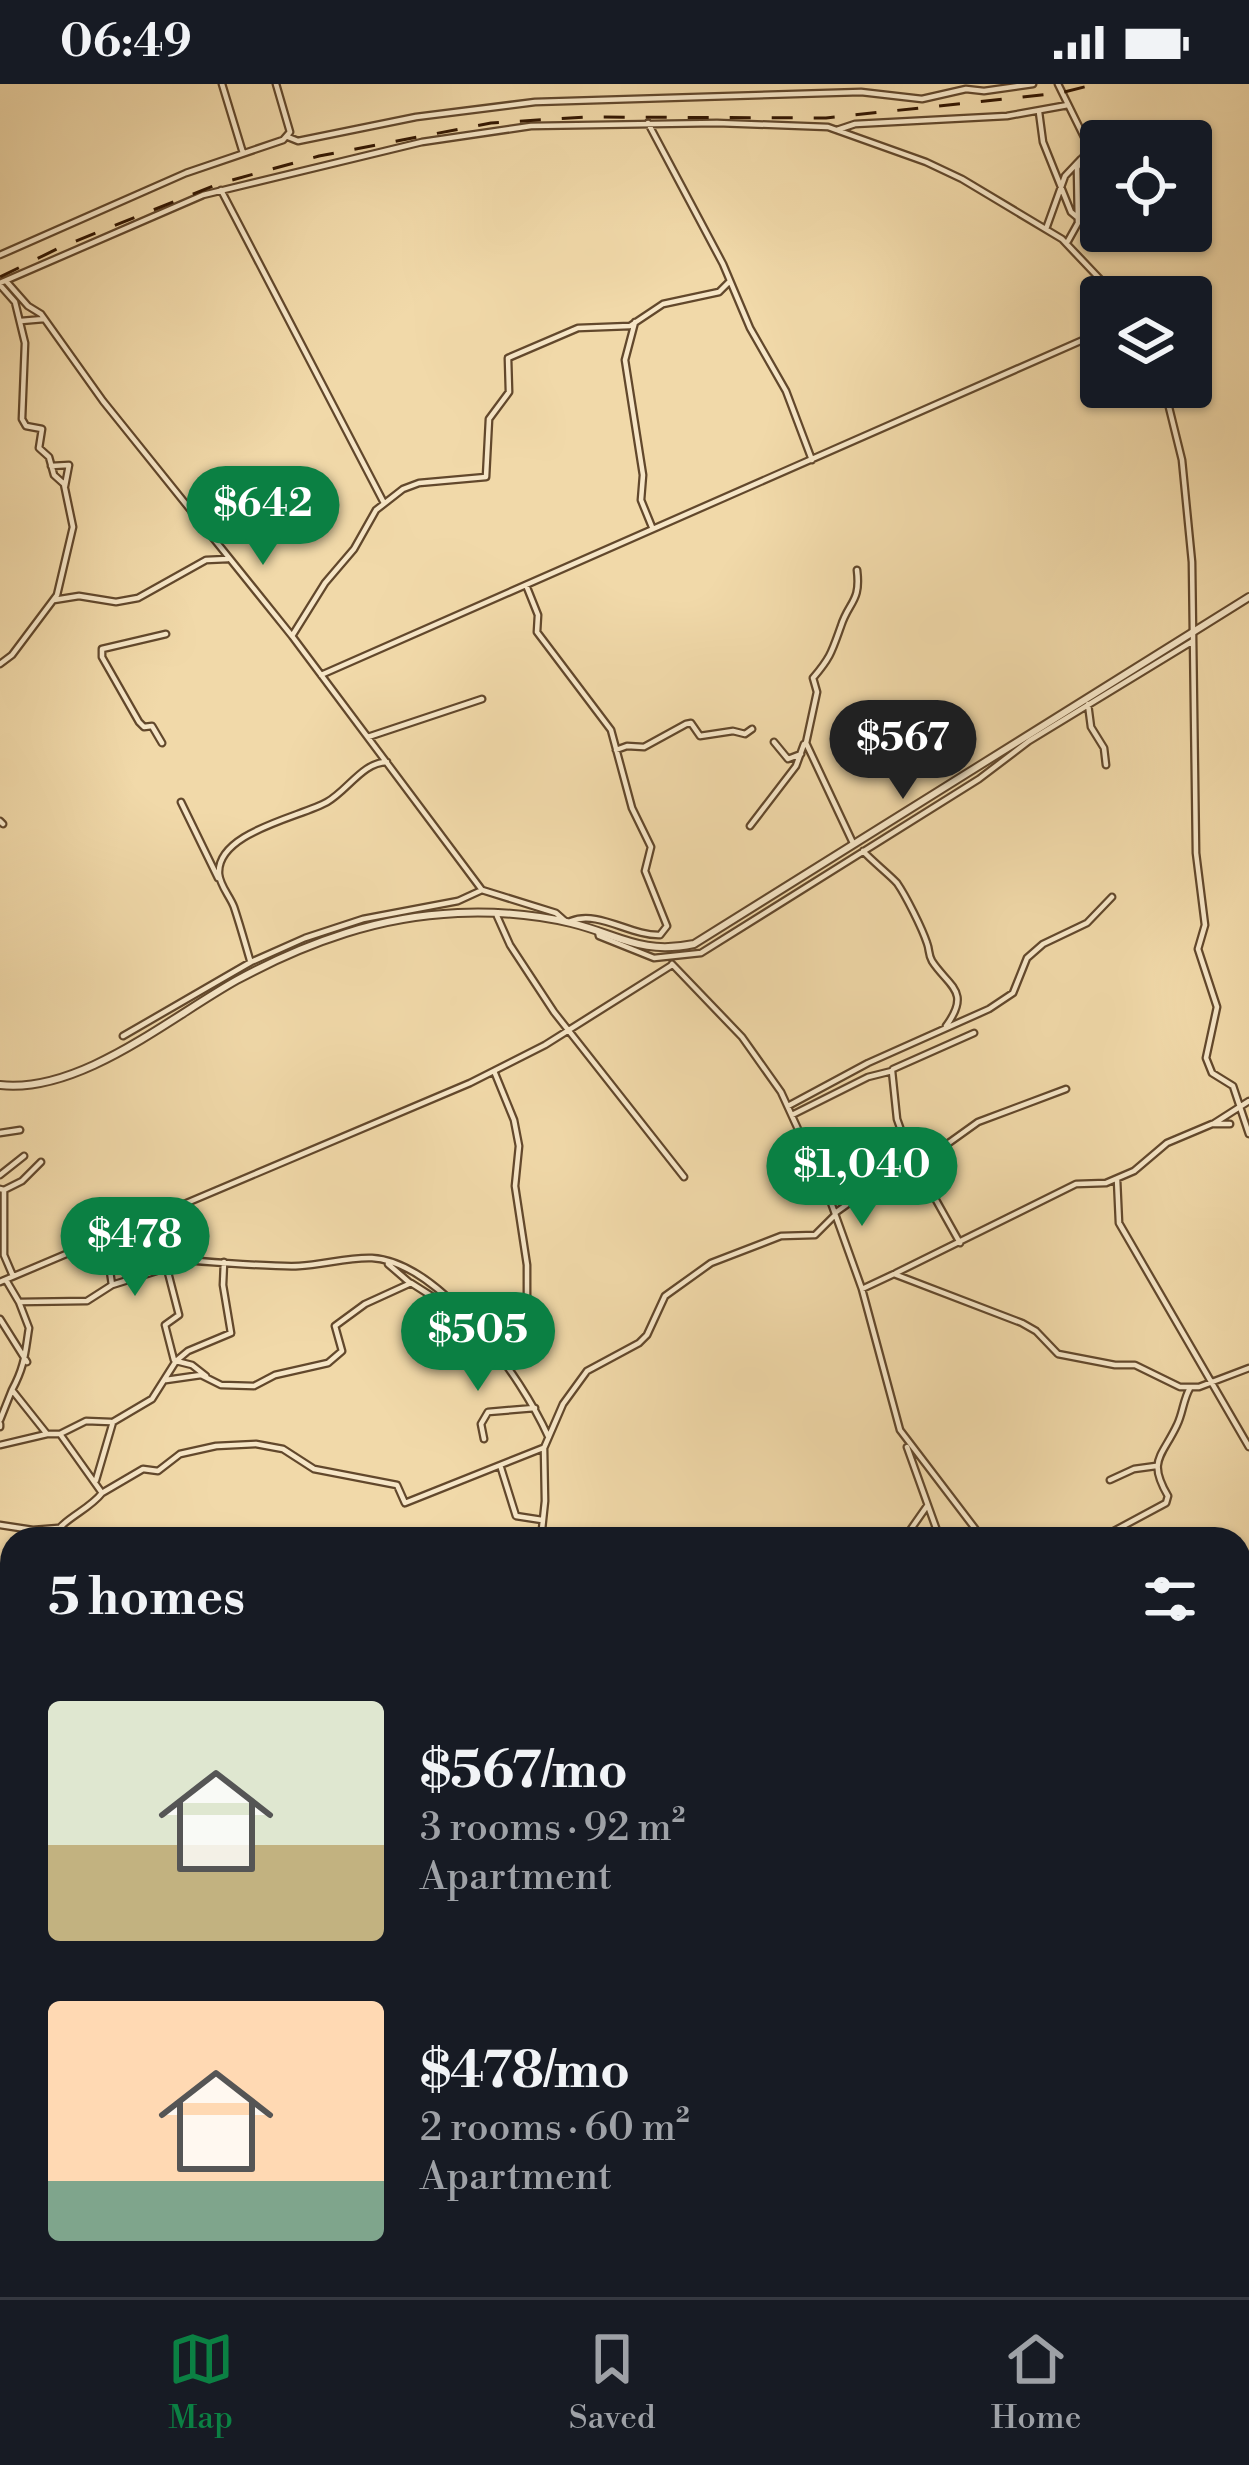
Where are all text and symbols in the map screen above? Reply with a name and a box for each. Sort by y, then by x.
text: 06:49 [60,14,192,71]
map controls [1080,120,1212,408]
button: locate [1080,120,1212,252]
button: layers [1080,276,1212,408]
pin: $642 [192,466,334,568]
text: $642 [213,480,313,529]
pin: $567 [832,700,974,802]
text: $567 [856,714,950,763]
pin: $1,040 [764,1127,960,1229]
text: $1,040 [793,1141,931,1190]
pin: $478 [64,1197,206,1299]
text: $478 [88,1211,182,1260]
pin: $505 [407,1292,549,1394]
text: $505 [428,1306,528,1355]
icon: filters [1137,1566,1203,1632]
text: 5 homes [48,1567,245,1631]
text: $567/mo [420,1740,628,1804]
icon: home [144,1749,288,1893]
text: 3 rooms · 92 m² [420,1804,685,1853]
text: Apartment [420,1853,612,1902]
text: $478/mo [420,2040,630,2104]
icon: home [144,2049,288,2193]
text: 2 rooms · 60 m² [420,2104,690,2153]
text: Apartment [420,2153,612,2202]
tab: Map [168,2326,234,2439]
tab: Saved [569,2326,656,2439]
tab: Home [991,2326,1081,2439]

